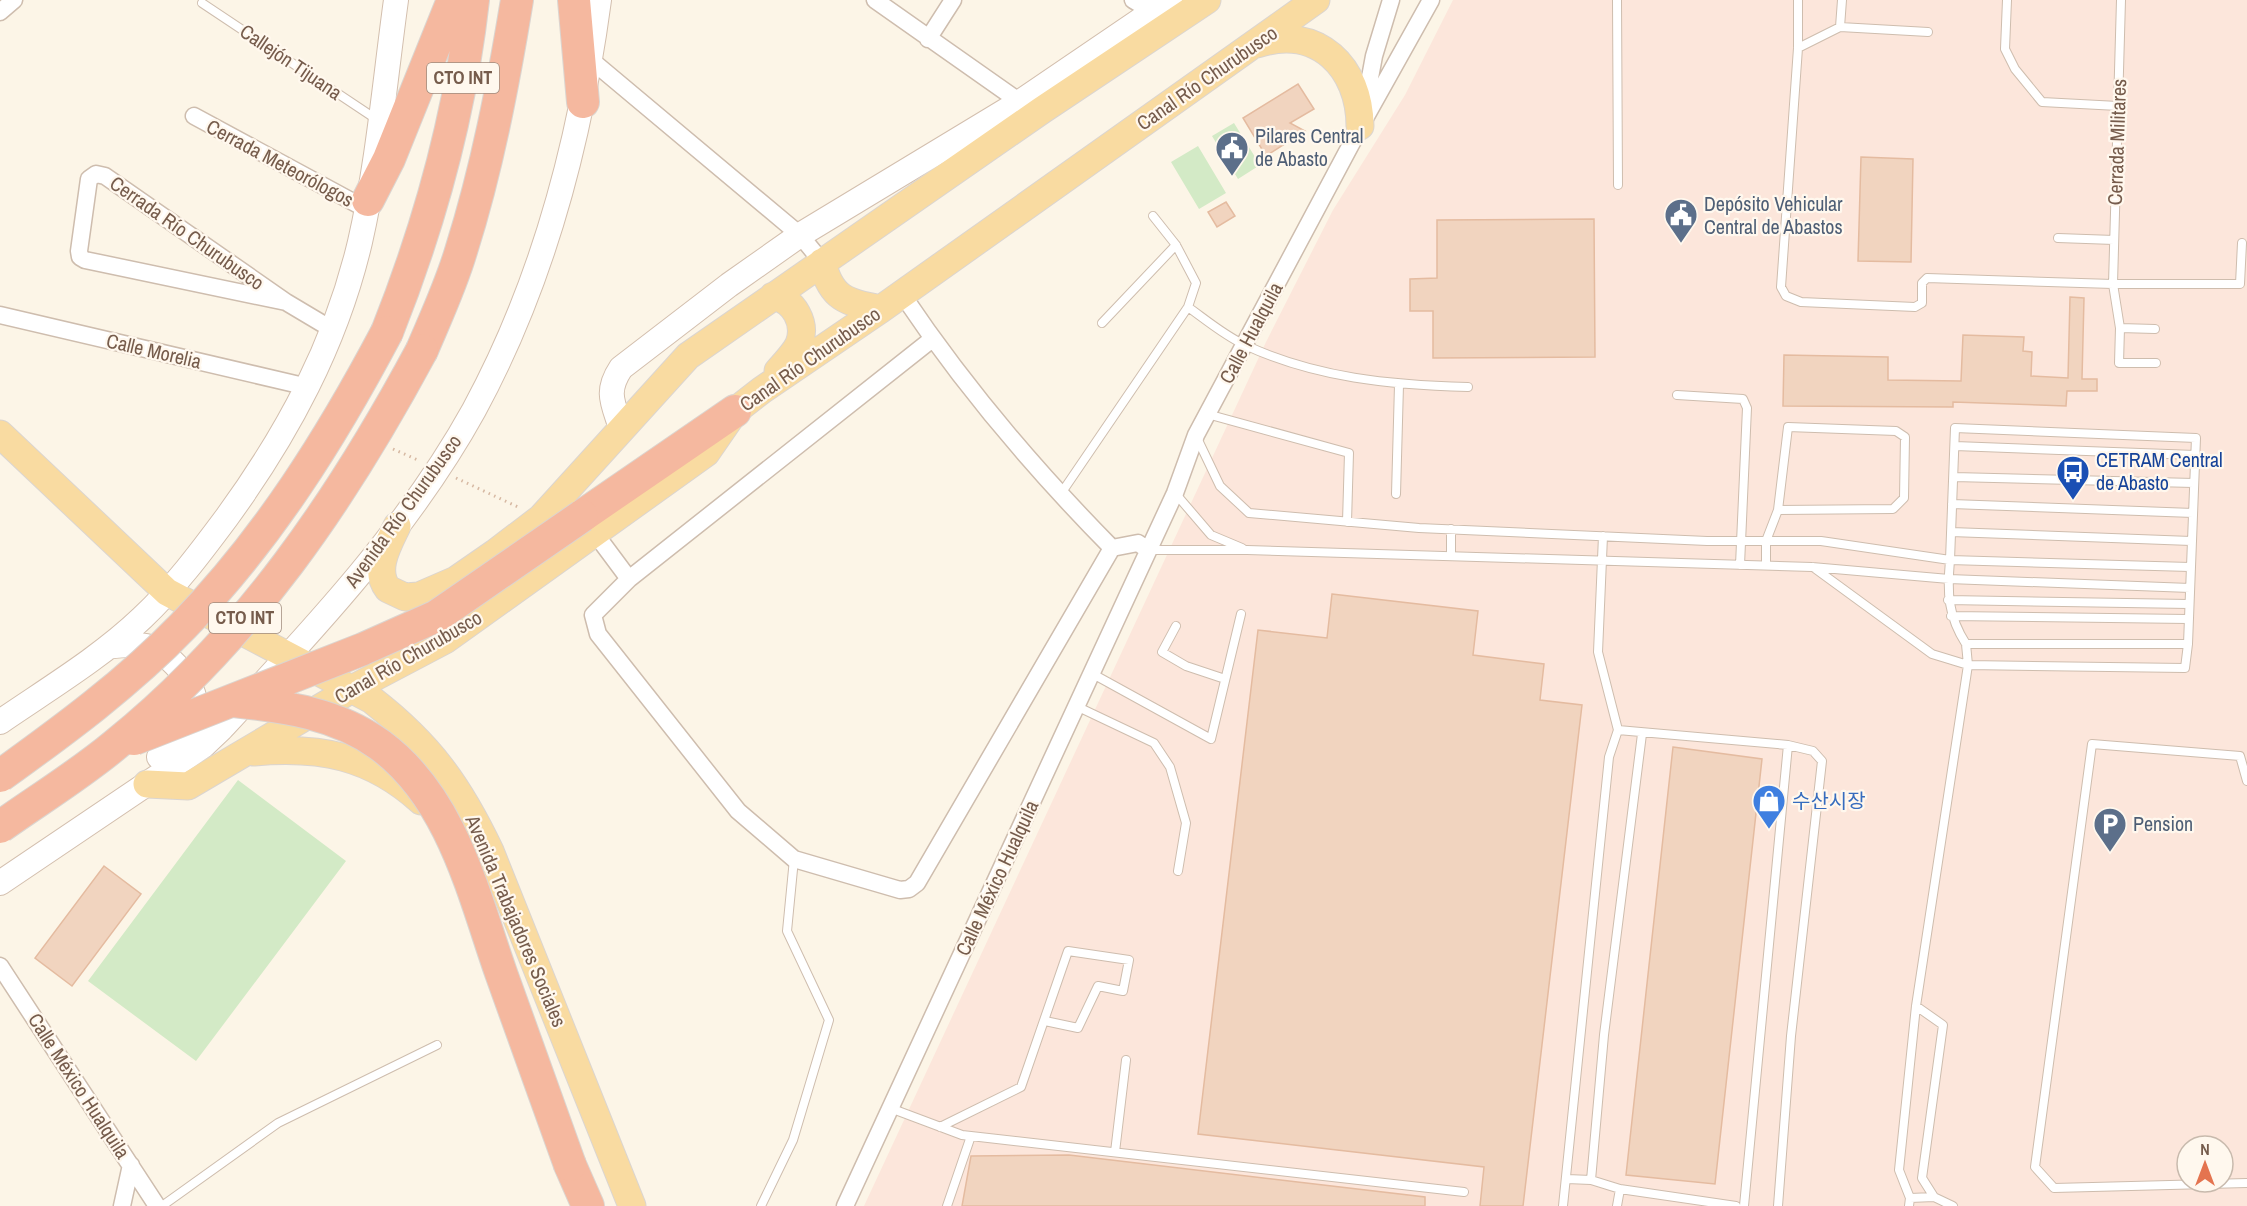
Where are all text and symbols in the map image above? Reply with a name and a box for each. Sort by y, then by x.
street label: Callejón Tijuana [235,17,348,106]
street label: Canal Río Churubusco [1131,19,1282,136]
road number: CTO INT [427,63,499,93]
street label: Cerrada Militares [2101,78,2132,206]
street label: Cerrada Meteorólogos [202,112,359,213]
place label: Pilares Central de Abasto [1255,122,1363,172]
public building icon: Pilares Central de Abasto [1214,130,1250,177]
street label: Cerrada Río Churubusco [105,169,270,296]
place label: Depósito Vehicular Central de Abastos [1704,190,1843,240]
public building icon: Depósito Vehicular Central de Abastos [1663,197,1699,244]
street label: Calle Hualquila [1213,277,1289,388]
street label: Canal Río Churubusco [734,300,885,417]
street label: Calle Morelia [104,326,204,375]
street label: Avenida Río Churubusco [337,429,467,593]
place label: CETRAM Central de Abasto [2096,446,2223,496]
bus stop icon: CETRAM Central de Abasto [2055,454,2091,501]
road number: CTO INT [209,603,281,633]
street label: Canal Río Churubusco [329,603,486,710]
shop icon: 수산시장 [1751,783,1787,830]
place label: 수산시장 [1792,787,1866,814]
street label: Calle México Hualquila [949,796,1044,960]
parking icon: Pension [2092,806,2128,853]
street label: Avenida Trabajadores Sociales [459,810,573,1031]
place label: Pension [2133,810,2193,837]
street label: Calle México Hualquila [22,1008,137,1164]
north arrow [2175,1134,2235,1194]
text: N [2200,1138,2210,1160]

